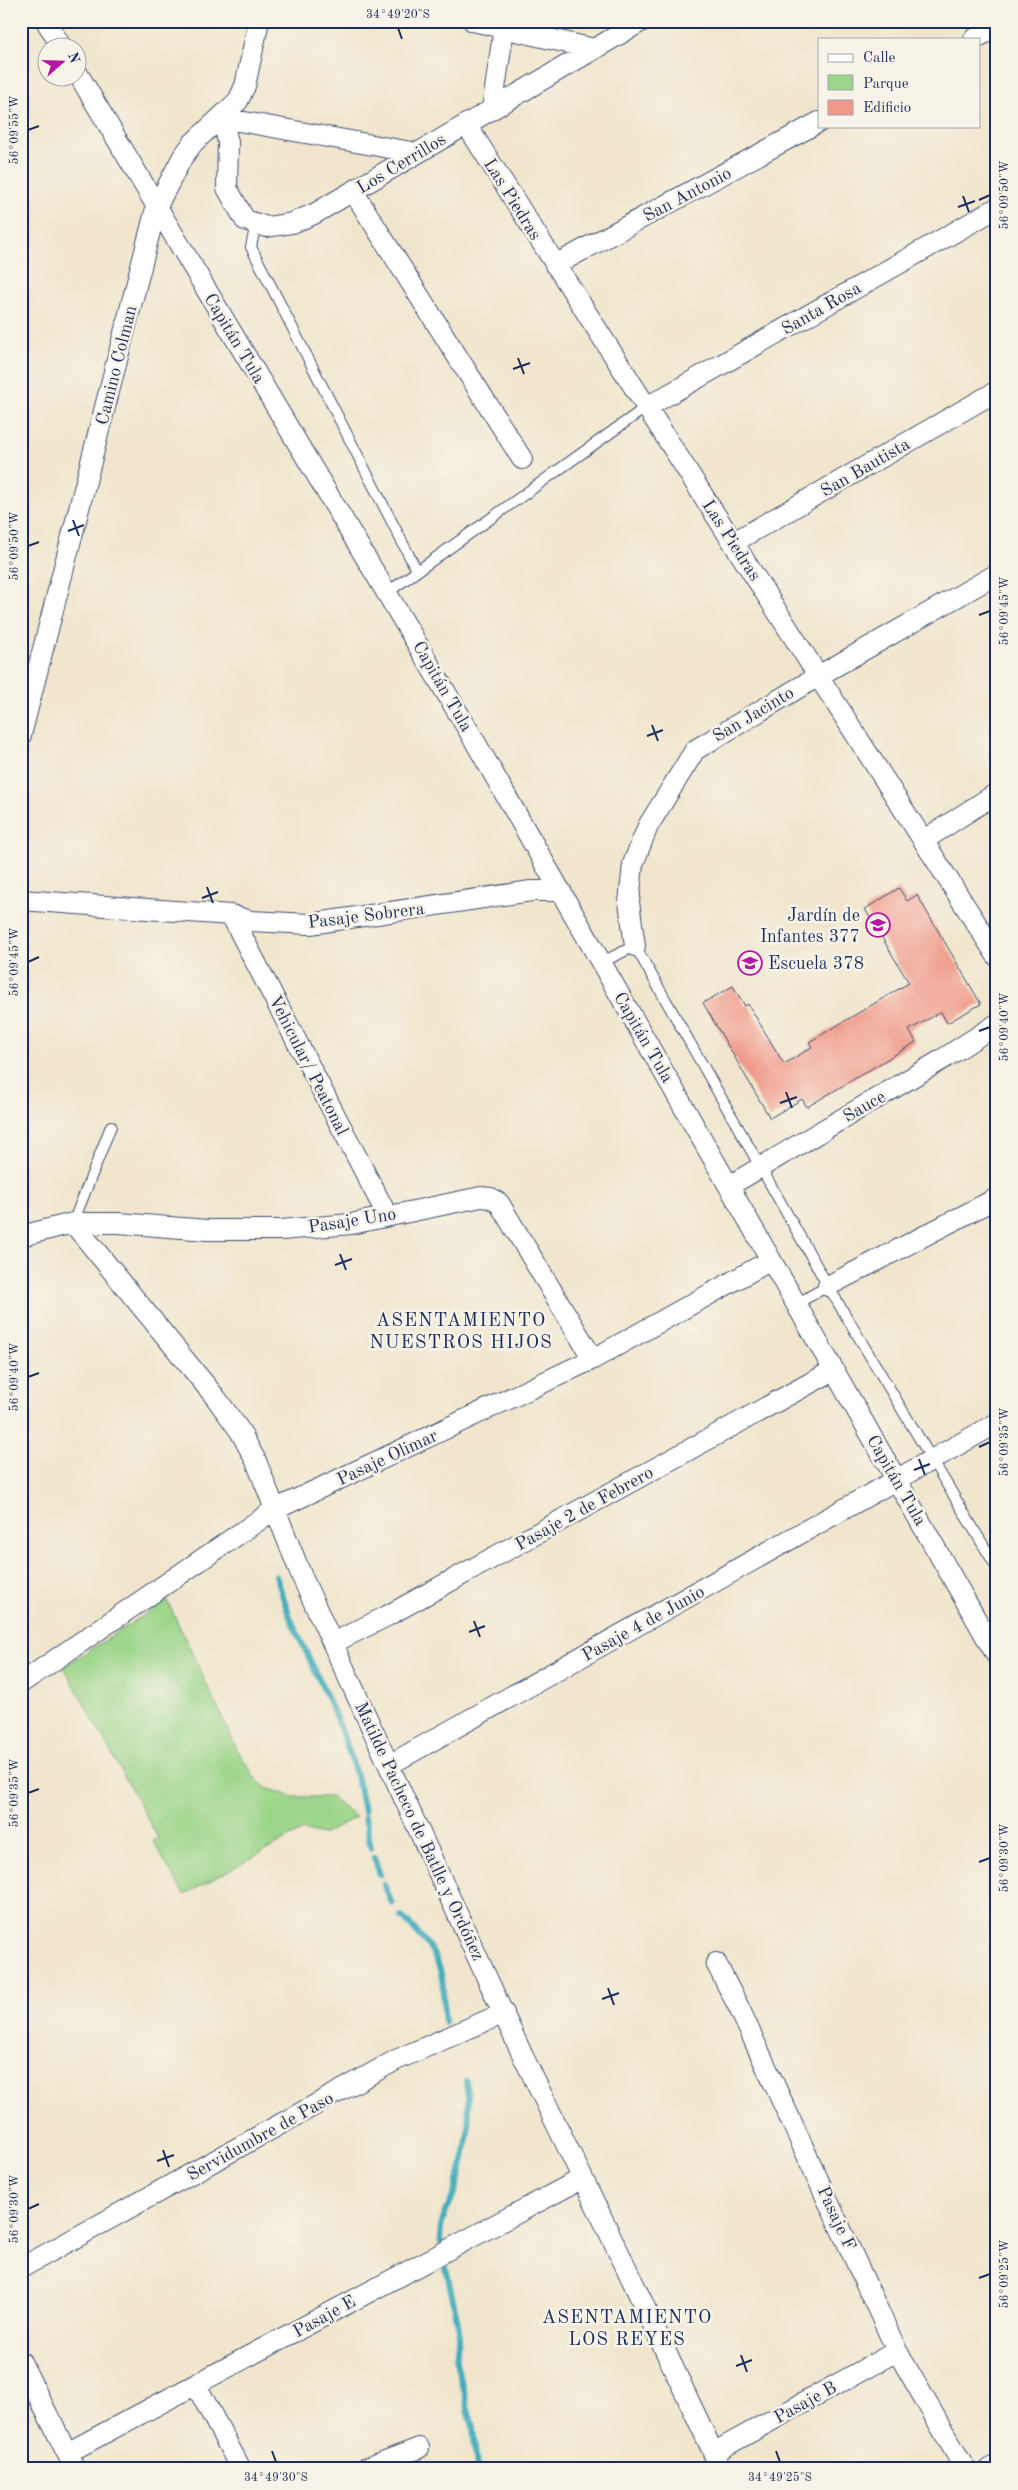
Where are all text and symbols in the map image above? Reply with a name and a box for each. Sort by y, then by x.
text: 34°49'20"S [366,9,430,21]
north arrow [38,38,88,88]
legend [818,38,980,128]
text: N [65,50,82,66]
text: Calle [863,51,896,66]
text: Parque [863,77,909,92]
text: 56°09'55"W [8,95,21,165]
text: Edificio [863,101,911,116]
street label: Los Cerrillos [354,130,449,197]
street label: Las Piedras [480,155,544,244]
text: 56°09'50"W [998,160,1011,230]
street label: San Antonio [640,164,735,226]
street label: Santa Rosa [779,279,864,339]
street label: Capitán Tula [200,290,268,387]
street label: Camino Colman [93,303,141,427]
street label: San Bautista [818,435,913,501]
street label: Las Piedras [698,497,764,584]
text: 56°09'50"W [8,511,21,581]
text: 56°09'45"W [998,576,1011,646]
street label: Capitán Tula [409,638,475,735]
street label: San Jacinto [710,684,797,746]
street label: Pasaje Sobrera [307,900,426,932]
place label: Jardín de Infantes 377 [760,907,860,946]
school or university icon: Jardín de Infantes 377 [865,912,891,938]
text: 56°09'45"W [8,927,21,997]
school or university icon: Escuela 378 [737,950,763,976]
place label: Escuela 378 [768,955,864,973]
street label: Capitán Tula [610,989,676,1086]
text: 56°09'40"W [998,992,1011,1062]
street label: Vehicular/ Peatonal [265,993,351,1138]
street label: Sauce [840,1088,889,1126]
street label: Pasaje Uno [307,1205,397,1237]
district label: ASENTAMIENTO NUESTROS HIJOS [369,1312,553,1353]
text: 56°09'40"W [8,1342,21,1412]
text: 56°09'35"W [998,1407,1011,1477]
street label: Pasaje Olimar [334,1426,441,1489]
street label: Capitán Tula [863,1432,929,1529]
street label: Pasaje 2 de Febrero [512,1463,657,1554]
street label: Pasaje 4 de Junio [579,1583,708,1665]
street label: Matilde Pacheco de Batlle y Ordóñez [351,1699,487,1963]
text: 56°09'35"W [8,1758,21,1828]
text: 56°09'30"W [998,1823,1011,1893]
street label: Servidumbre de Paso [184,2089,337,2185]
text: 56°09'30"W [8,2174,21,2244]
street label: Pasaje F [814,2184,859,2253]
text: 56°09'25"W [998,2239,1011,2309]
street label: Pasaje E [290,2292,359,2341]
district label: ASENTAMIENTO LOS REYES [542,2309,712,2350]
street label: Pasaje B [771,2378,840,2427]
text: 34°49'25"S [748,2471,812,2484]
text: 34°49'30"S [244,2472,308,2484]

